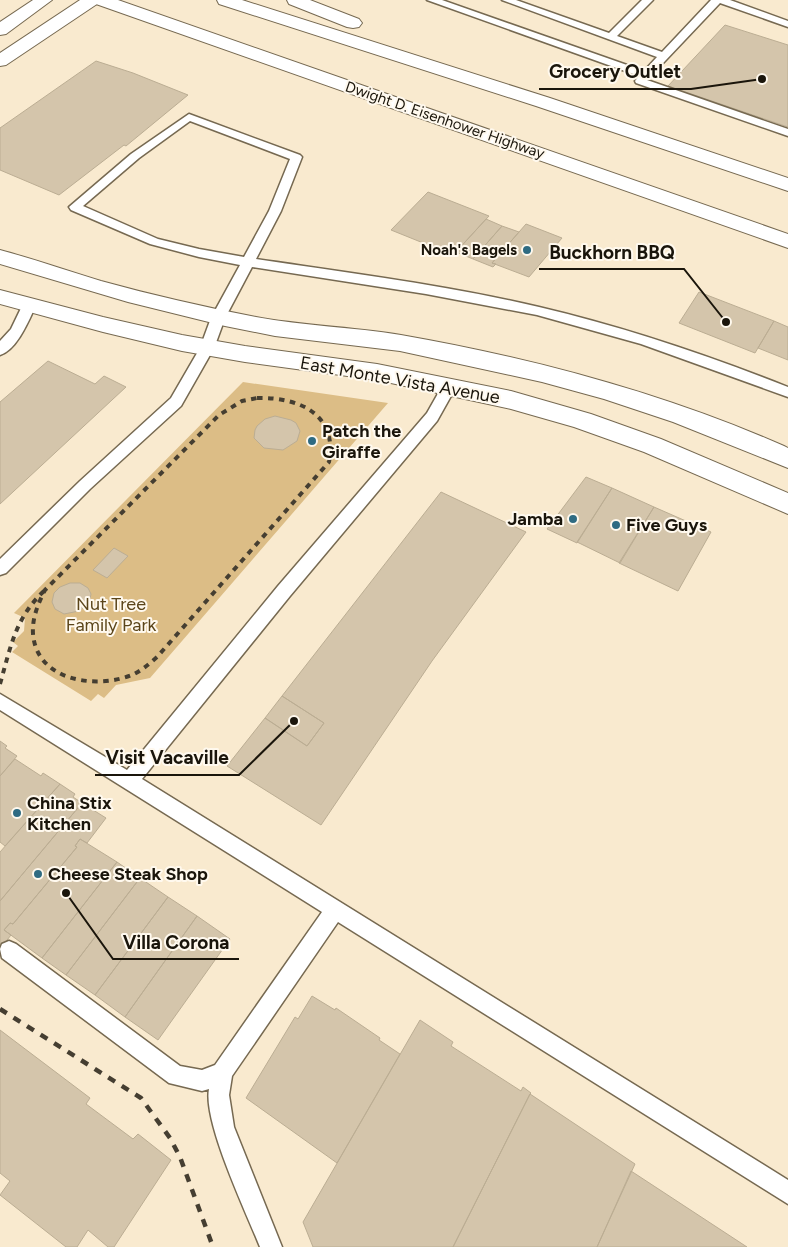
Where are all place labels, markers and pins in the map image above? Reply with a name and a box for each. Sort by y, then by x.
callout: Grocery Outlet [539,55,691,89]
callout: Buckhorn BBQ [539,235,684,269]
place label: Noah's Bagels [421,241,517,259]
marker: Noah's Bagels [521,244,533,256]
place label: Patch the Giraffe [322,420,401,463]
marker: Patch the Giraffe [306,435,318,447]
place label: Jamba [507,508,563,530]
marker: Jamba [567,513,579,525]
place label: Five Guys [626,514,708,536]
marker: Five Guys [610,519,622,531]
callout: Visit Vacaville [95,741,239,775]
place label: China Stix Kitchen [27,792,112,835]
marker: China Stix Kitchen [11,807,23,819]
place label: Cheese Steak Shop [48,863,208,885]
marker: Cheese Steak Shop [32,868,44,880]
callout: Villa Corona [113,925,239,959]

